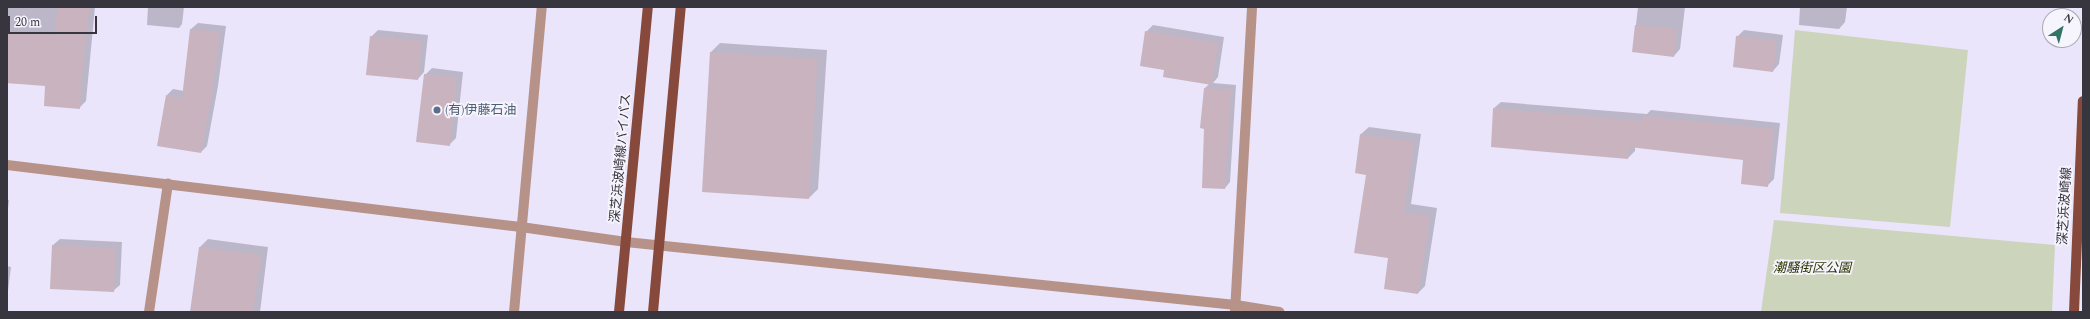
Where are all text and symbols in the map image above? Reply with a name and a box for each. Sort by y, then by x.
scale bar [10,8,99,34]
north arrow [2042,8,2082,48]
text: N [2060,9,2077,28]
text: 20 m [15,13,40,32]
street label: 深芝浜波崎線バイパス [608,93,634,223]
place label: (有)伊藤石油 [445,102,516,118]
marker: (有)伊藤石油 [432,105,442,115]
street label: 深芝浜波崎線 [2055,167,2075,245]
park label: 潮騒街区公園 [1773,260,1851,276]

